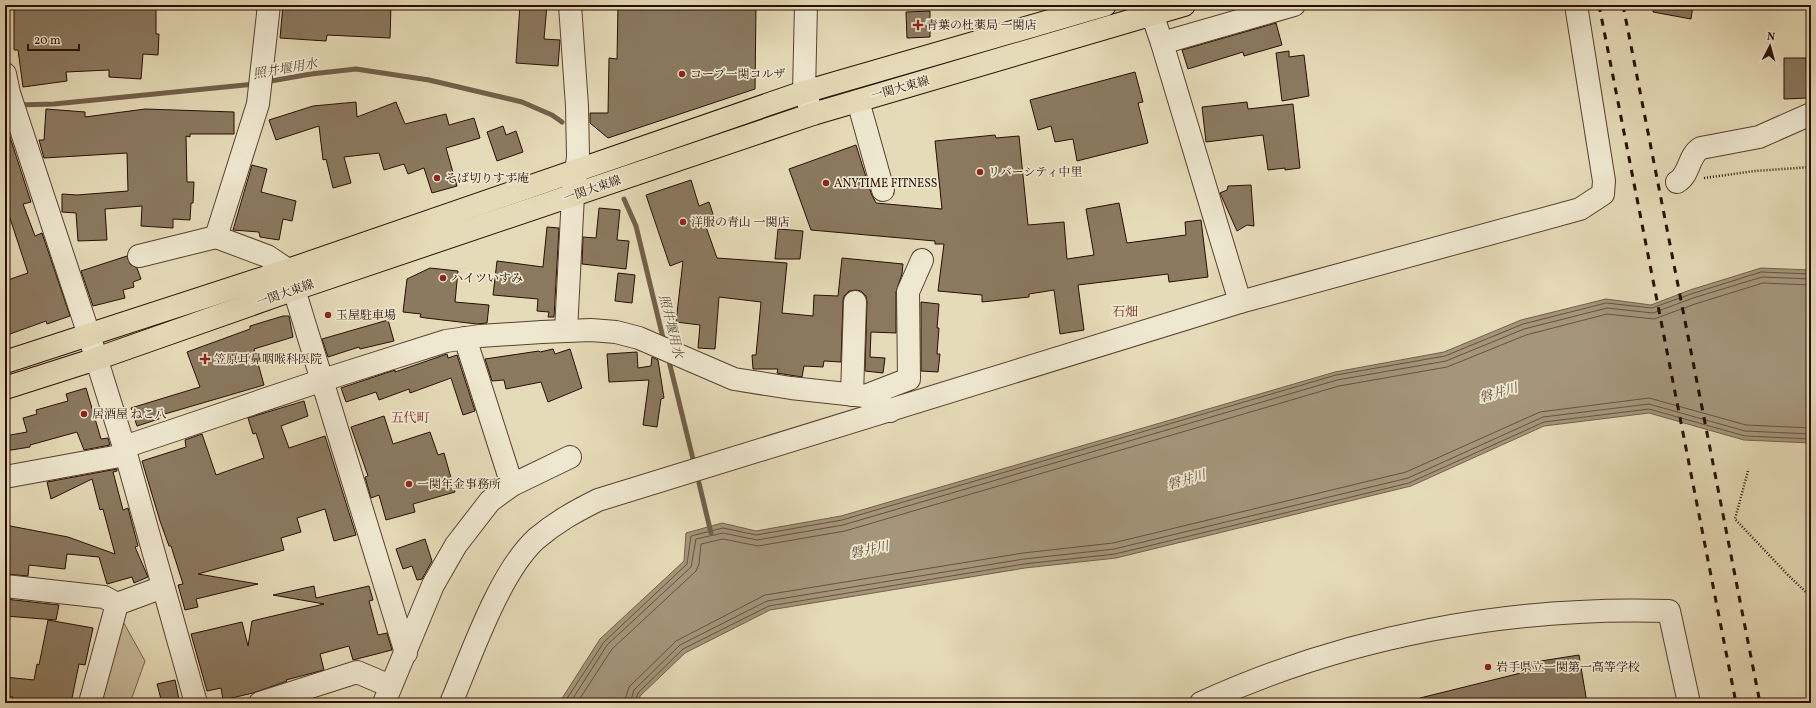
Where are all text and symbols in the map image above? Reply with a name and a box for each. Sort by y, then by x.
place label: 青葉の杜薬局 一関店 [926,18,1036,34]
marker: 青葉の杜薬局 一関店 [913,20,923,30]
scale bar [28,26,79,52]
north arrow [1750,26,1790,66]
text: N [1766,30,1776,45]
text: 20 m [34,33,61,49]
water label: 照井堰用水 [252,55,321,84]
place label: コープ一関コルザ [690,67,785,83]
marker: コープ一関コルザ [677,69,687,79]
street label: 一関大東線 [869,73,931,105]
place label: リバーシティ中里 [988,165,1082,181]
marker: リバーシティ中里 [975,167,985,177]
place label: そば切りすず庵 [445,171,529,187]
marker: そば切りすず庵 [432,173,442,183]
street label: 一関大東線 [561,173,623,207]
place label: ANYTIME FITNESS [834,176,937,192]
marker: ANYTIME FITNESS [821,178,831,188]
place label: 洋服の青山 一関店 [691,215,789,231]
marker: 洋服の青山 一関店 [678,217,688,227]
place label: ハイツいすみ [451,271,523,287]
marker: ハイツいすみ [438,273,448,283]
street label: 一関大東線 [254,277,316,311]
water label: 照井堰用水 [653,293,687,362]
district label: 石畑 [1112,304,1138,322]
place label: 玉屋駐車場 [336,308,396,324]
marker: 玉屋駐車場 [323,310,333,320]
place label: 笠原耳鼻咽喉科医院 [214,352,322,368]
marker: 笠原耳鼻咽喉科医院 [199,353,211,365]
water label: 磐井川 [1477,379,1522,408]
place label: 居酒屋 ねこ八 [92,407,166,423]
marker: 居酒屋 ねこ八 [79,409,89,419]
district label: 五代町 [390,410,430,428]
water label: 磐井川 [1165,466,1210,495]
place label: 一関年金事務所 [417,477,501,493]
marker: 一関年金事務所 [404,479,414,489]
water label: 磐井川 [848,538,892,564]
place label: 岩手県立一関第一高等学校 [1496,660,1640,676]
marker: 岩手県立一関第一高等学校 [1483,662,1493,672]

